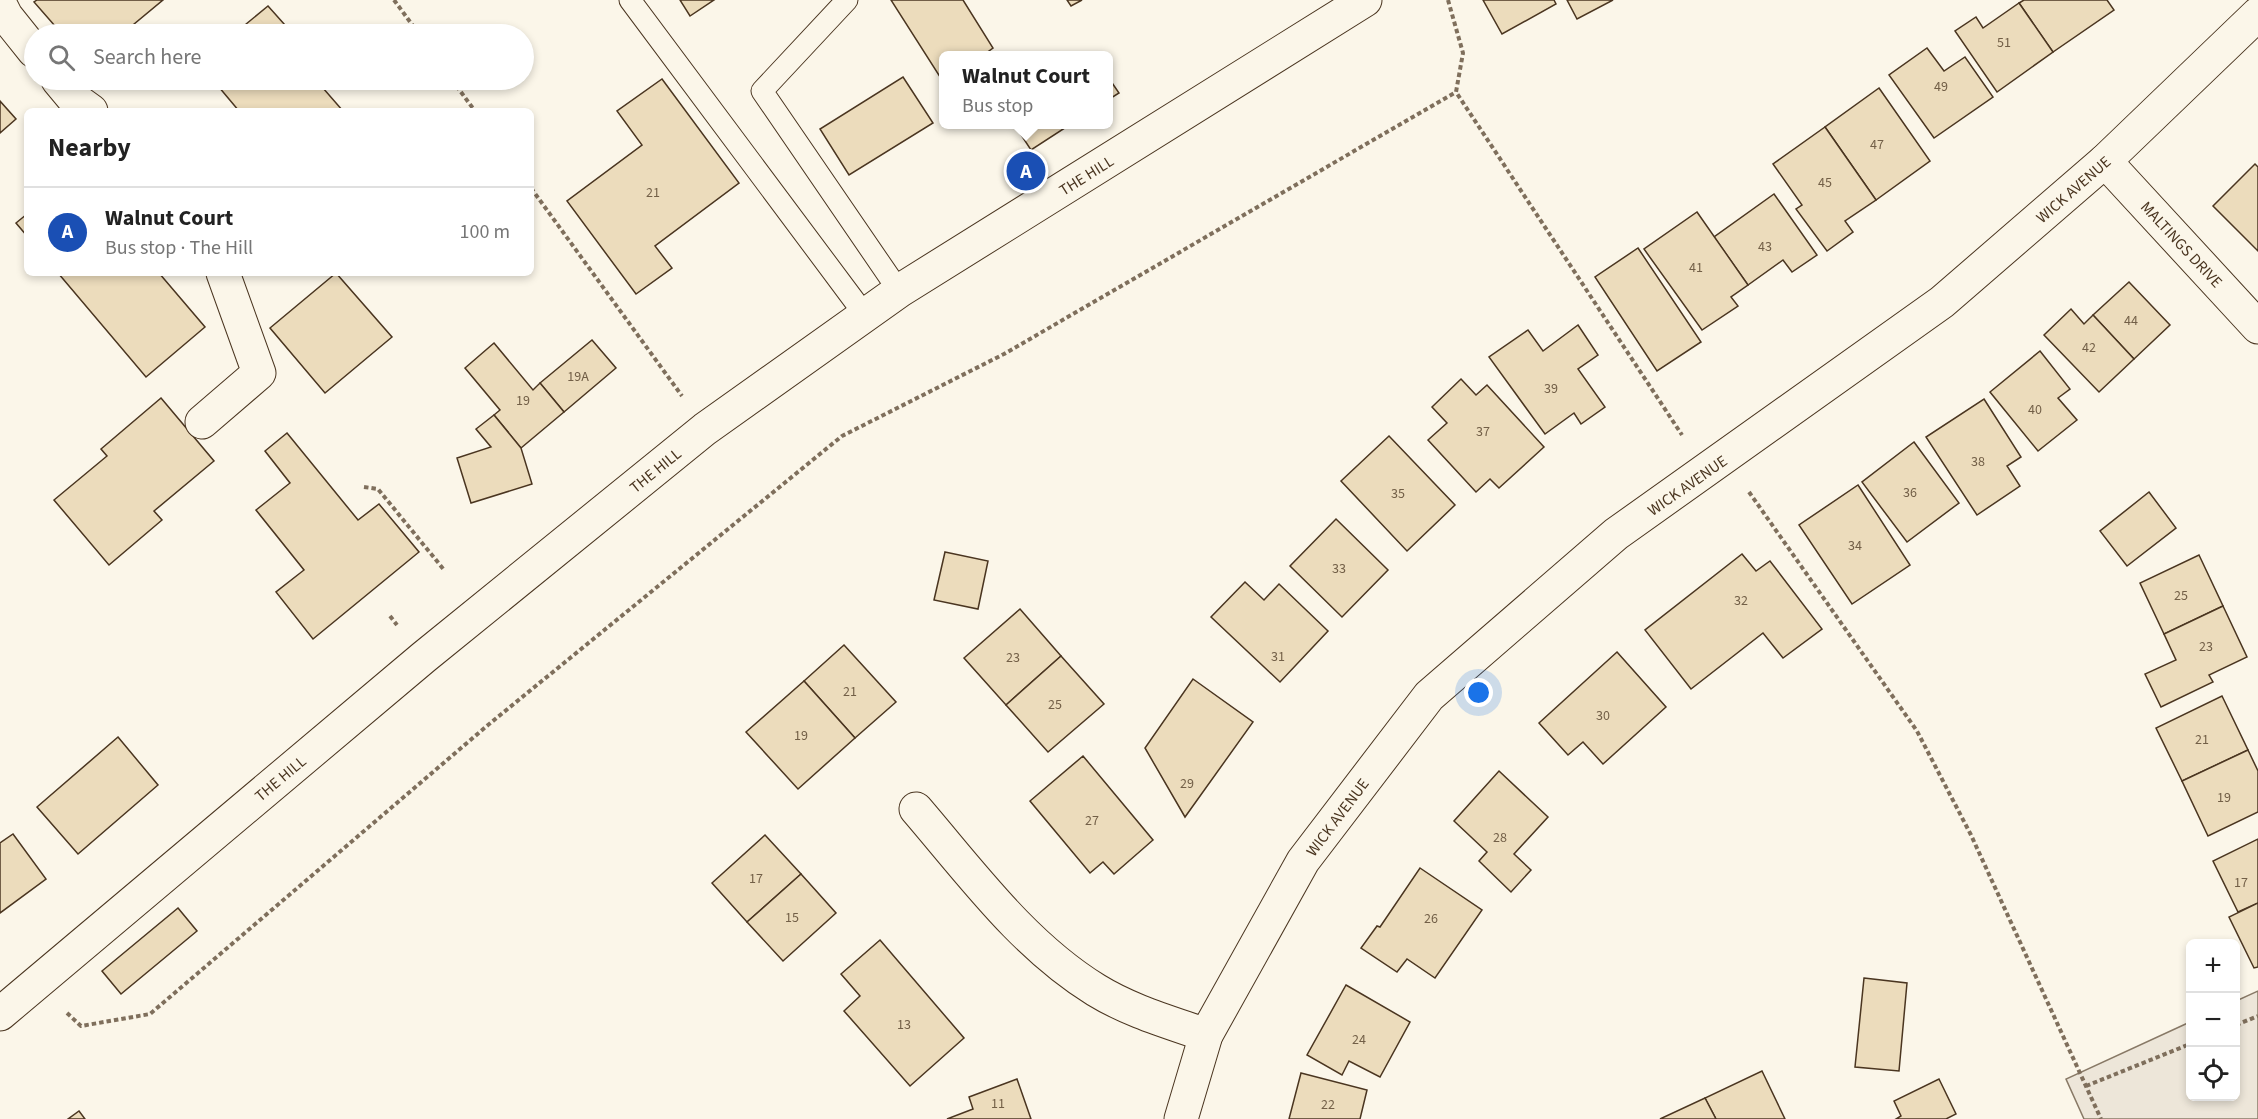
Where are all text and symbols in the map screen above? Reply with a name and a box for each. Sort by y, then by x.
search box [24,24,534,90]
house number: 51 [1997,33,2011,53]
icon: search [45,41,78,74]
text: Search here [93,41,201,73]
popup [939,51,1113,129]
text: Walnut Court [962,60,1090,92]
house number: 49 [1934,77,1948,97]
text: Bus stop [962,92,1033,120]
text: Nearby [48,129,131,166]
house number: 47 [1870,135,1884,155]
pin: A [1006,148,1046,194]
street label: THE HILL [1055,150,1118,201]
street label: WICK AVENUE [2031,151,2116,228]
house number: 45 [1818,173,1832,193]
house number: 21 [646,183,660,203]
street label: MALTINGS DRIVE [2135,197,2227,293]
text: Walnut Court [105,202,233,234]
text: A [62,218,73,246]
text: 100 m [460,218,510,246]
text: Bus stop · The Hill [105,234,253,262]
house number: 43 [1758,237,1772,257]
house number: 41 [1689,258,1703,278]
house number: 44 [2124,311,2138,331]
house number: 42 [2082,338,2096,358]
house number: 19A [567,367,589,387]
house number: 39 [1544,379,1558,399]
house number: 19 [516,391,530,411]
house number: 40 [2028,400,2042,420]
house number: 37 [1476,422,1490,442]
street label: THE HILL [625,443,686,498]
street label: WICK AVENUE [1643,450,1732,521]
house number: 38 [1971,452,1985,472]
house number: 36 [1903,483,1917,503]
house number: 35 [1391,484,1405,504]
house number: 34 [1848,536,1862,556]
house number: 33 [1332,559,1346,579]
house number: 25 [2174,586,2188,606]
house number: 32 [1734,591,1748,611]
house number: 23 [2199,637,2213,657]
house number: 31 [1271,647,1285,667]
house number: 23 [1006,648,1020,668]
your location [1464,678,1493,707]
house number: 21 [843,682,857,702]
house number: 25 [1048,695,1062,715]
house number: 30 [1596,706,1610,726]
house number: 19 [794,726,808,746]
house number: 21 [2195,730,2209,750]
street label: THE HILL [250,751,311,807]
house number: 29 [1180,774,1194,794]
street label: WICK AVENUE [1301,774,1374,861]
house number: 19 [2217,788,2231,808]
house number: 27 [1085,811,1099,831]
house number: 28 [1493,828,1507,848]
house number: 17 [749,869,763,889]
house number: 17 [2234,873,2248,893]
house number: 15 [785,908,799,928]
house number: 26 [1424,909,1438,929]
map controls [2186,939,2240,1101]
button: + [2186,939,2240,993]
button: − [2186,993,2240,1047]
house number: 13 [897,1015,911,1035]
house number: 24 [1352,1030,1366,1050]
button: locate [2186,1047,2240,1101]
house number: 11 [991,1094,1005,1114]
house number: 22 [1321,1095,1335,1115]

